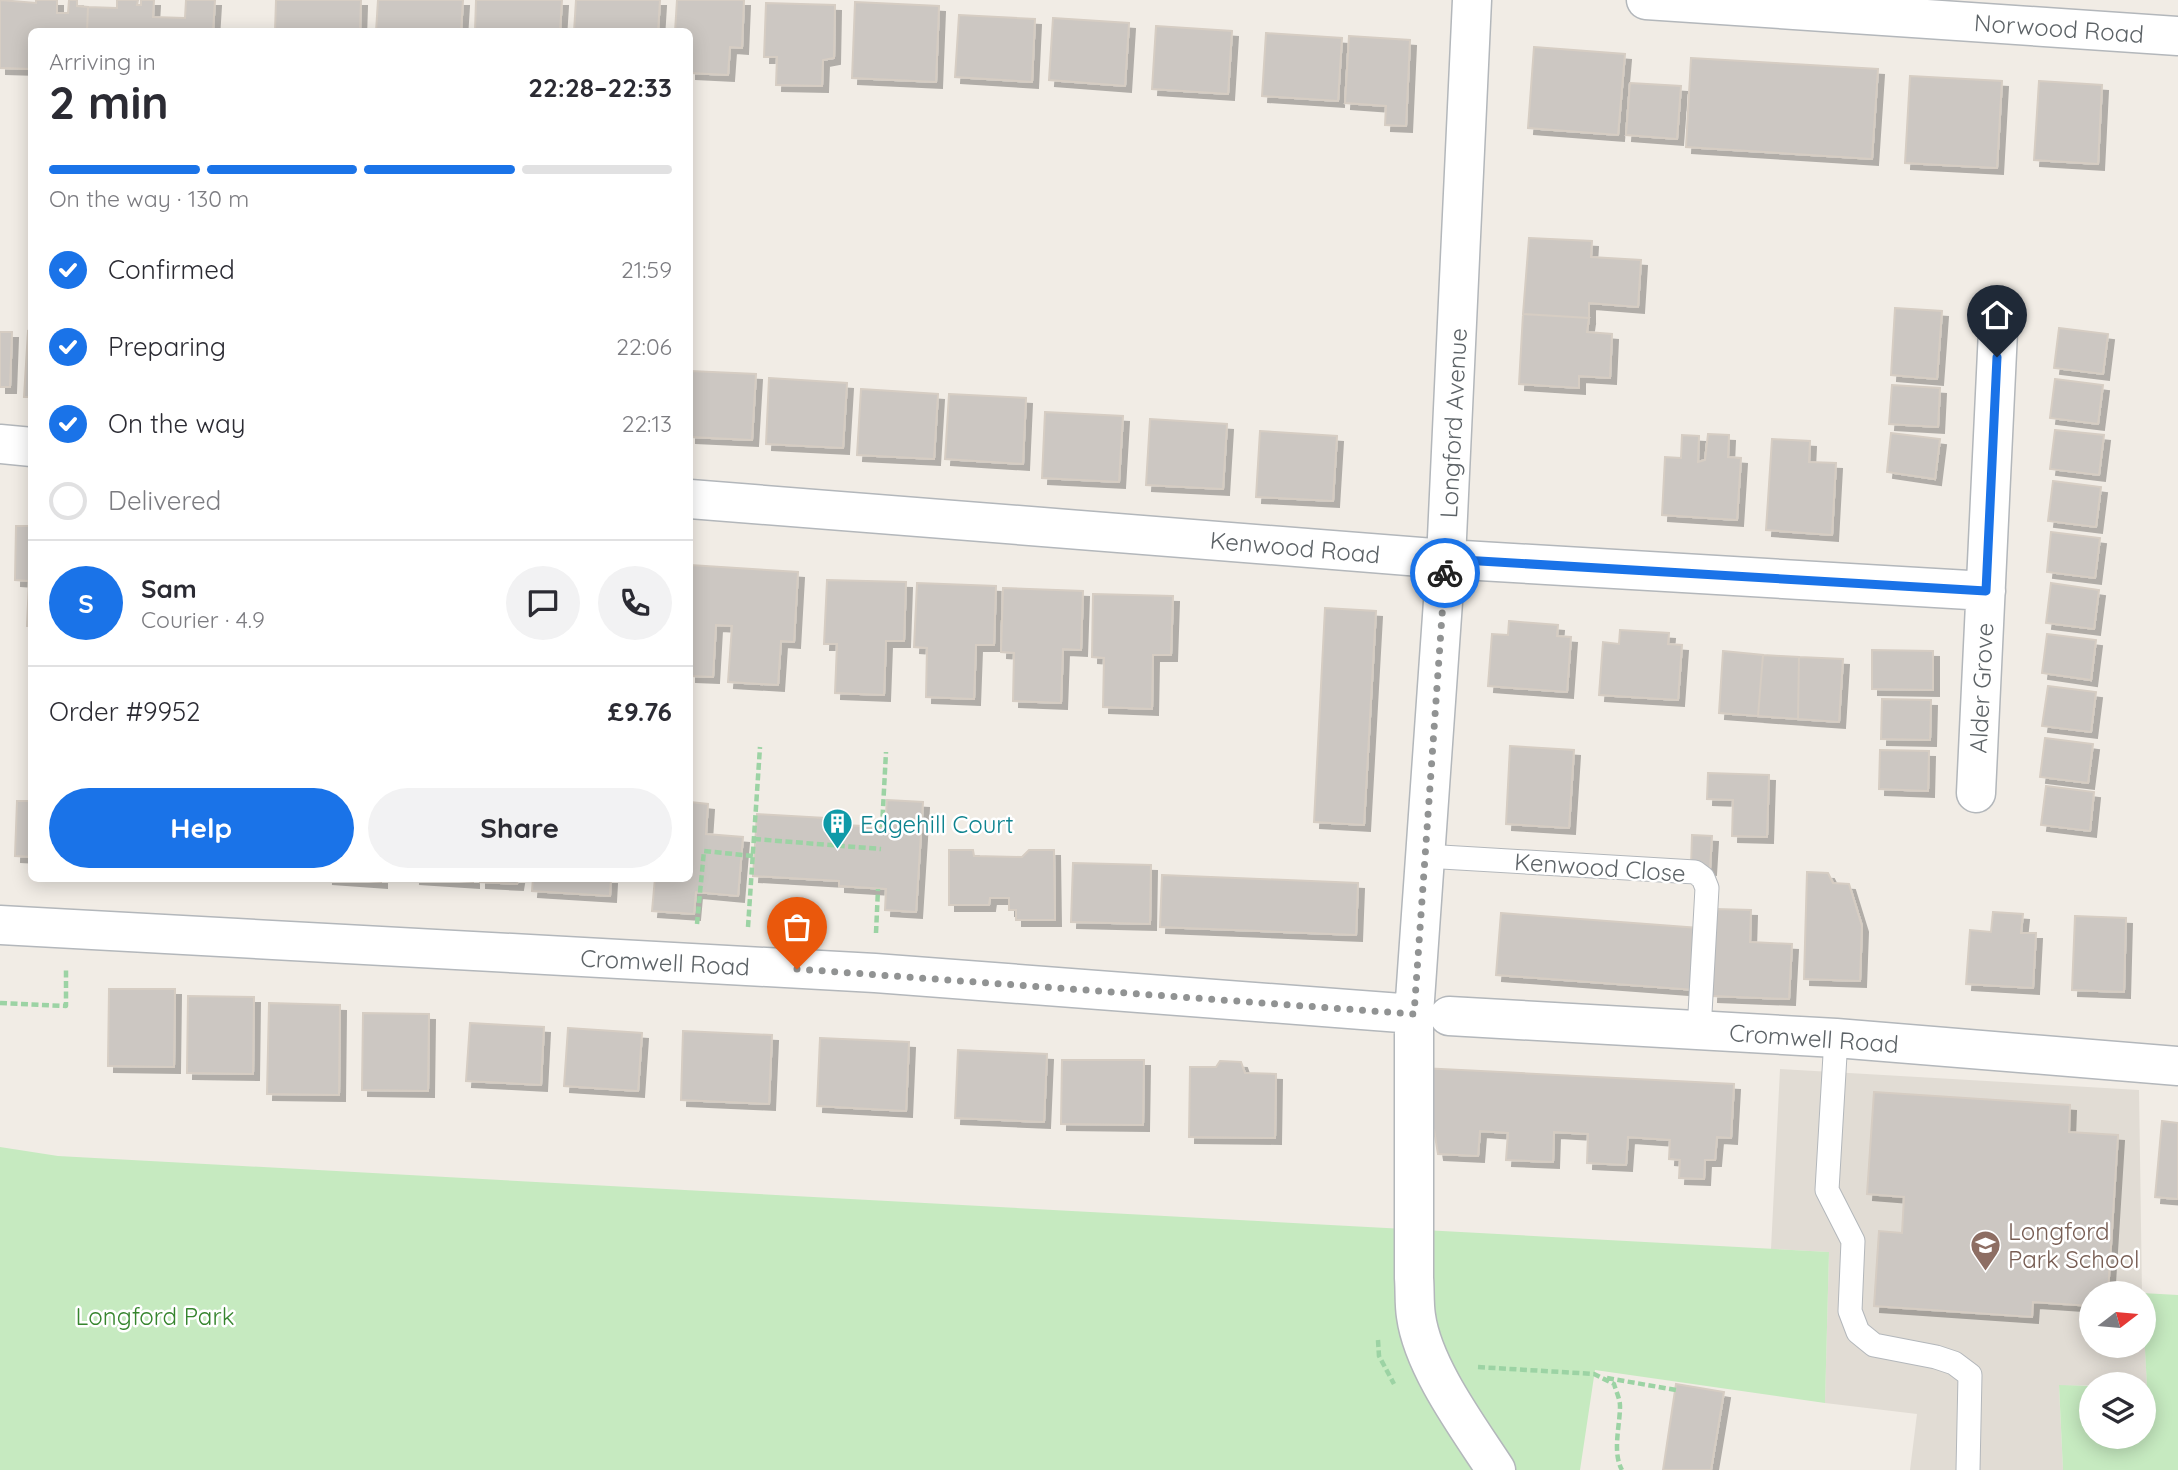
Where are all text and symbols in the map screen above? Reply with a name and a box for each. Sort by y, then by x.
street label: Norwood Road [1973,7,2145,49]
text: Arriving in [49,47,156,76]
text: 22:28–22:33 [528,71,672,104]
text: 2 min [49,73,169,131]
text: On the way · 130 m [49,184,249,213]
icon: check [49,251,87,289]
text: Confirmed [108,253,235,286]
text: 21:59 [621,255,672,284]
pin [1967,285,2027,357]
icon: home [1978,296,2016,334]
street label: Longford Avenue [1433,327,1473,519]
icon: check [49,328,87,366]
text: Preparing [108,330,226,363]
text: 22:06 [616,332,672,361]
icon: check [49,405,87,443]
text: On the way [108,407,246,440]
text: 22:13 [622,409,672,438]
text: Delivered [108,484,221,517]
street label: Kenwood Road [1209,525,1381,569]
courier [1410,538,1480,608]
icon: bike [1426,554,1464,592]
button: chat [506,566,580,640]
button: phone [598,566,672,640]
text: Sam [141,572,197,605]
text: S [78,587,94,620]
text: Courier · 4.9 [141,605,265,634]
street label: Alder Grove [1963,622,1999,754]
text: Order #9952 [49,695,201,728]
text: £9.76 [608,695,672,728]
button: Help [49,788,354,868]
button: Share [368,788,672,868]
building icon: Edgehill Court [820,807,854,851]
place label: Edgehill Court [860,809,1014,839]
street label: Kenwood Close [1513,846,1687,888]
pin [767,897,827,969]
icon: bag [778,908,816,946]
street label: Cromwell Road [580,943,750,981]
street label: Cromwell Road [1728,1017,1900,1059]
place label: Longford Park School [2008,1216,2139,1274]
school or university icon: Longford Park School [1968,1228,2002,1272]
north arrow [2079,1281,2156,1358]
map controls [2079,1281,2156,1449]
park label: Longford Park [76,1301,234,1331]
button: layers [2079,1372,2156,1449]

